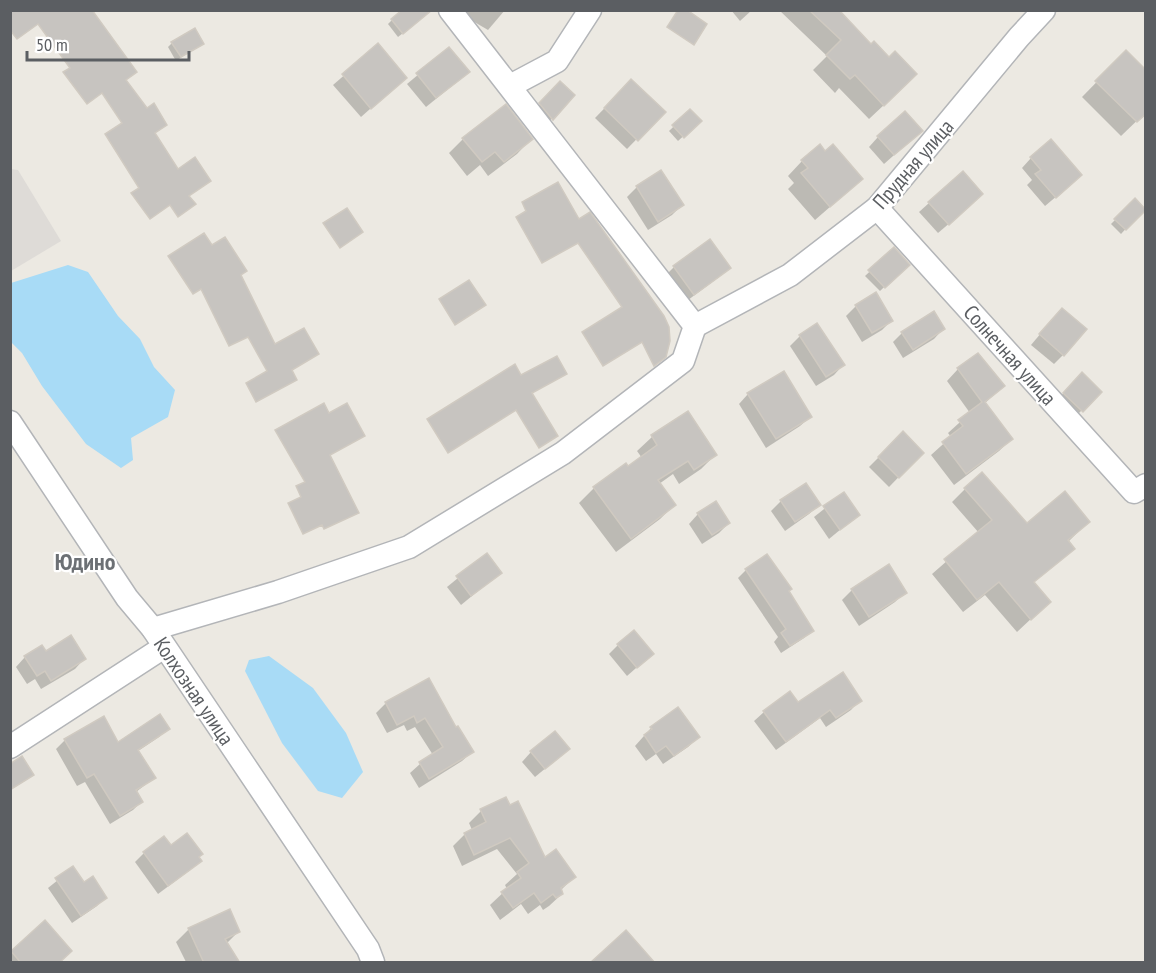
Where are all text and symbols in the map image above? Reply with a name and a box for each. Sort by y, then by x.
scale bar [27,24,189,62]
text: 50 m [36,33,68,56]
street label: Прудная улица [867,114,959,214]
street label: Солнечная улица [958,299,1062,411]
district label: Юдино [55,546,116,577]
street label: Колхозная улица [148,632,240,750]

